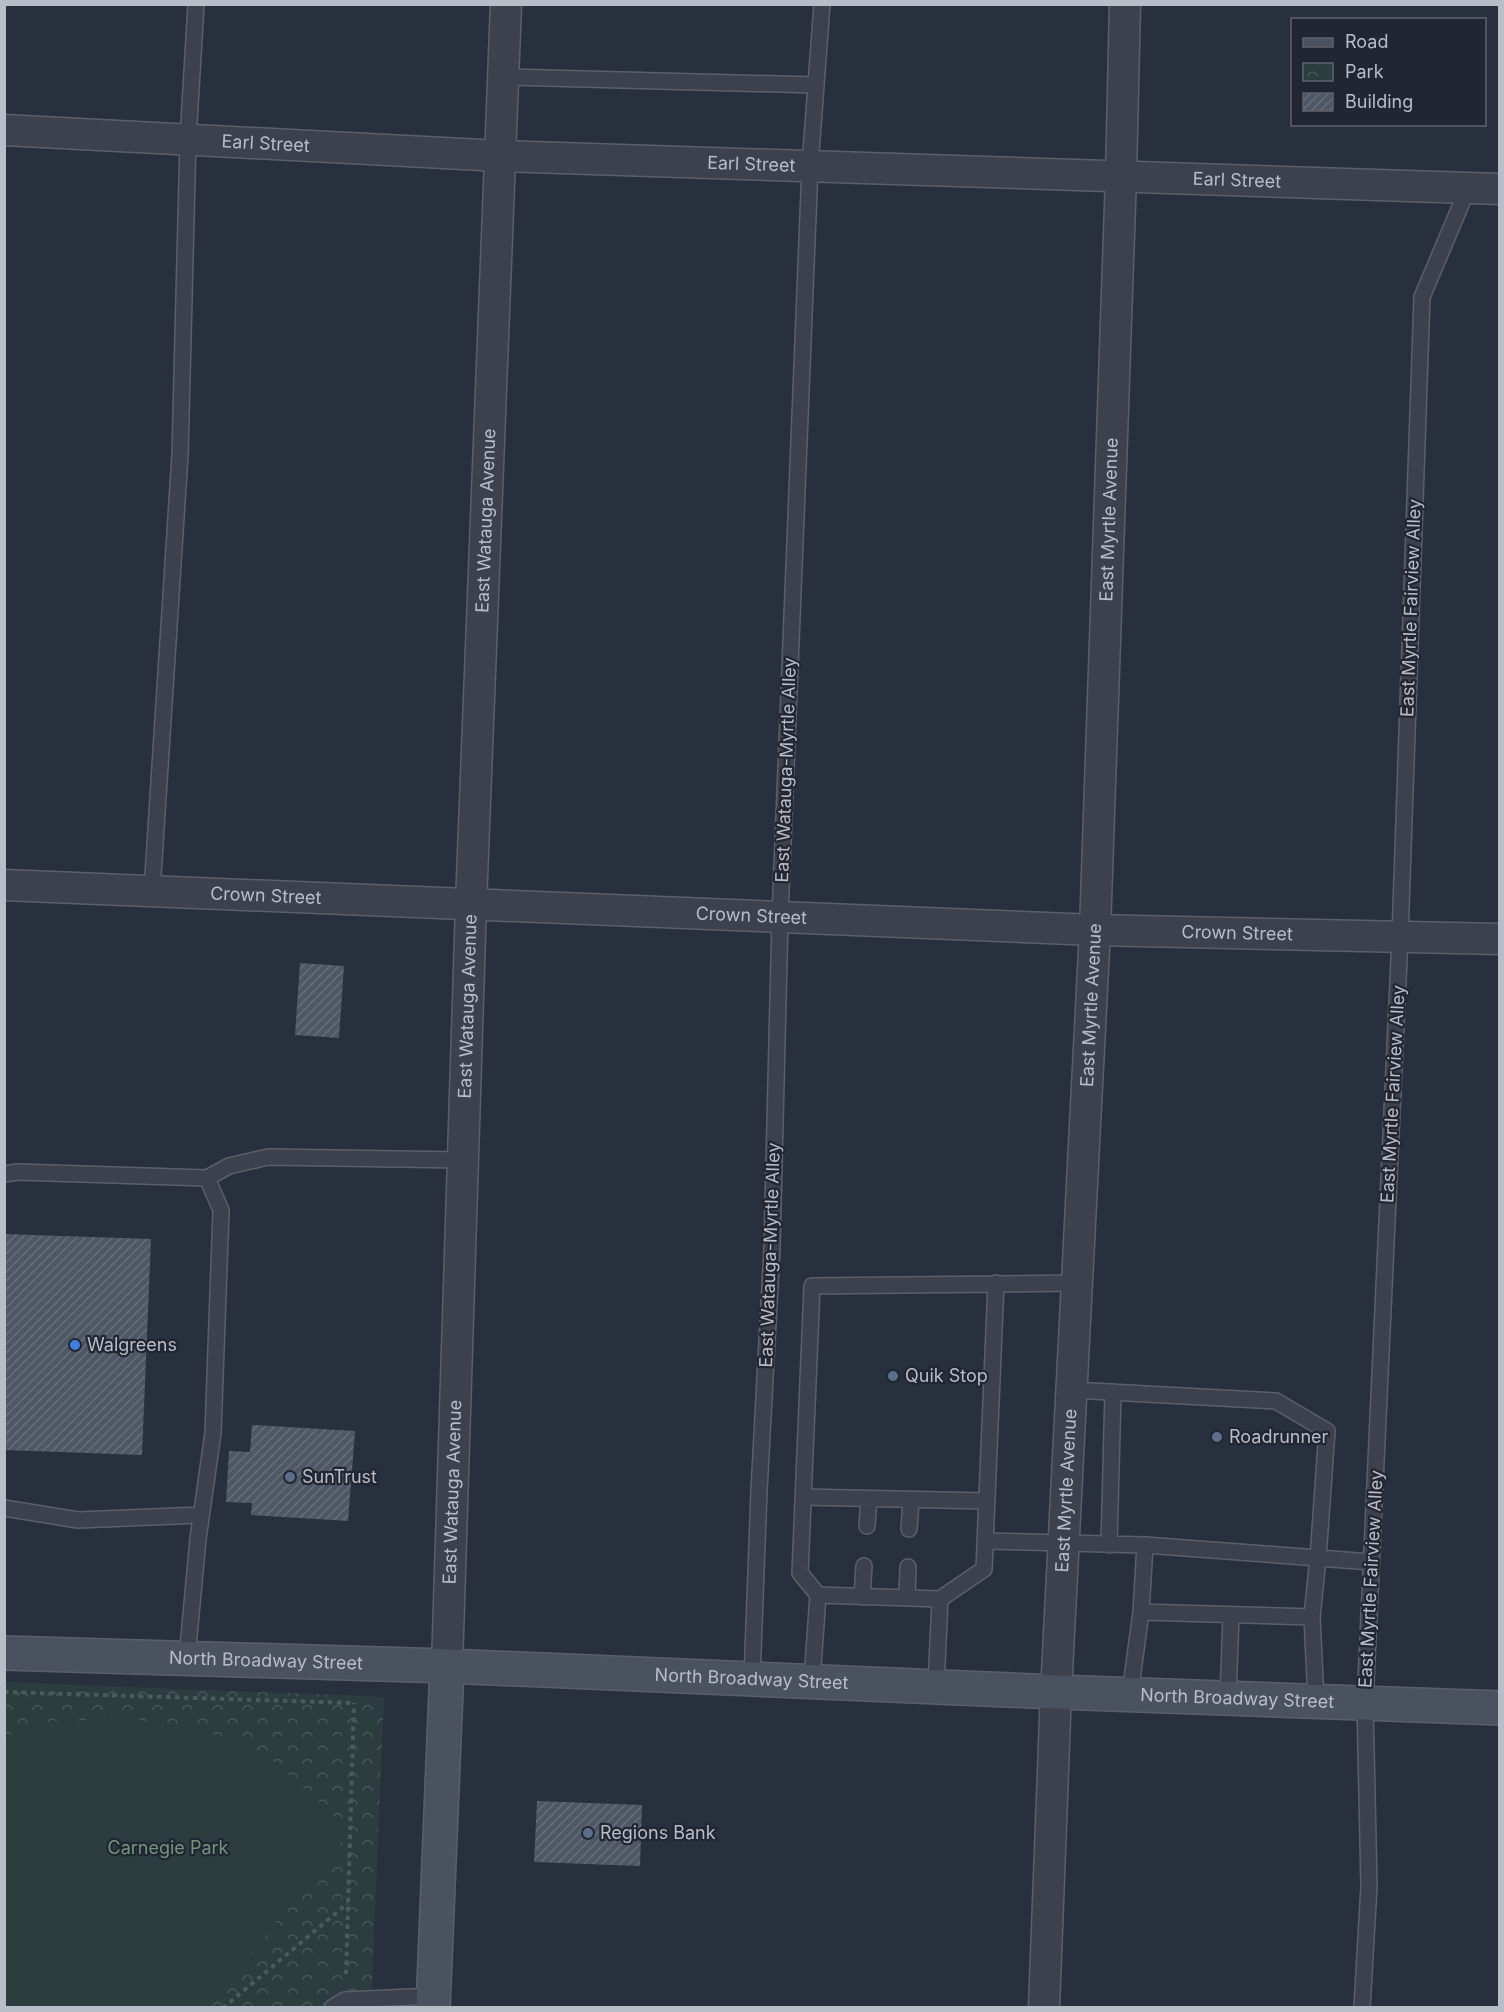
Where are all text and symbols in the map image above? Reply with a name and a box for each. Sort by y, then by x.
legend [1291,18,1486,126]
text: Road [1345,31,1388,52]
text: Park [1345,61,1384,82]
text: Building [1345,91,1413,112]
street label: Earl Street [221,130,310,156]
street label: Earl Street [707,152,796,176]
street label: Earl Street [1192,168,1281,192]
street label: East Watauga Avenue [471,428,499,613]
street label: East Myrtle Avenue [1095,437,1122,602]
street label: East Myrtle Fairview Alley [1396,499,1425,717]
street label: East Watauga-Myrtle Alley [771,657,800,883]
street label: Crown Street [210,883,322,908]
street label: Crown Street [695,903,808,928]
street label: East Watauga Avenue [454,914,481,1099]
street label: Crown Street [1181,921,1293,944]
street label: East Myrtle Avenue [1076,923,1105,1088]
street label: East Myrtle Fairview Alley [1376,984,1409,1203]
street label: East Watauga-Myrtle Alley [755,1142,784,1368]
place label: Walgreens [87,1334,177,1355]
marker: Walgreens [68,1338,82,1352]
place label: Quik Stop [905,1365,988,1386]
marker: Quik Stop [886,1369,900,1383]
street label: East Watauga Avenue [439,1399,465,1585]
street label: East Myrtle Avenue [1051,1408,1080,1573]
place label: Roadrunner [1229,1426,1329,1447]
marker: Roadrunner [1210,1430,1224,1444]
place label: SunTrust [302,1466,377,1487]
street label: East Myrtle Fairview Alley [1354,1469,1387,1688]
marker: SunTrust [283,1470,297,1484]
street label: North Broadway Street [169,1647,363,1674]
street label: North Broadway Street [654,1664,849,1693]
street label: North Broadway Street [1140,1684,1335,1712]
place label: Regions Bank [600,1822,716,1843]
marker: Regions Bank [581,1826,595,1840]
park label: Carnegie Park [108,1837,229,1858]

